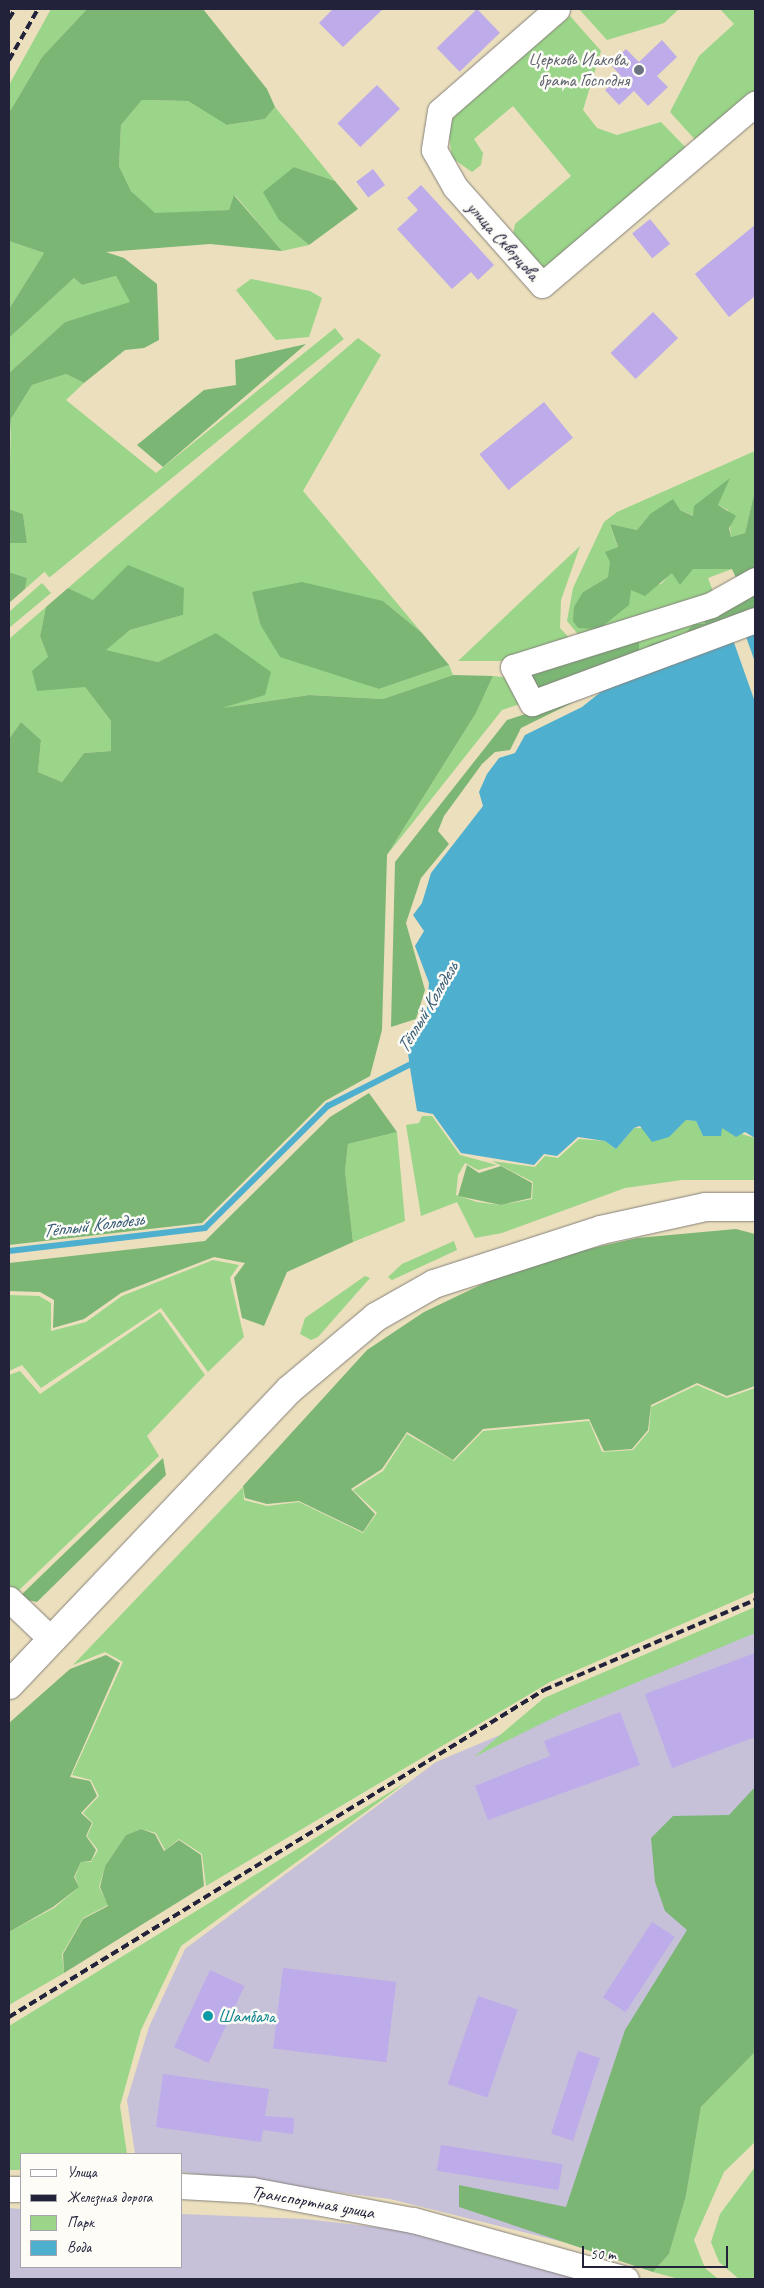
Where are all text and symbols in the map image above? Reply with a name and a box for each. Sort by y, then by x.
place label: Церковь Иакова, брата Господня [528,49,629,92]
marker: Церковь Иакова, брата Господня [633,64,645,76]
street label: улица Скворцова [462,197,544,285]
water label: Тёплый Колодезь [392,959,464,1057]
water label: Тёплый Колодезь [41,1208,145,1244]
place label: Шамбала [218,2005,275,2027]
marker: Шамбала [202,2010,214,2022]
legend [20,2153,182,2268]
text: Улица [67,2163,97,2182]
street label: Транспортная улица [249,2180,377,2224]
text: Железная дорога [67,2188,152,2207]
text: Парк [67,2213,94,2232]
scale bar [584,2236,730,2268]
text: Вода [67,2238,91,2257]
text: 50 m [590,2245,616,2264]

